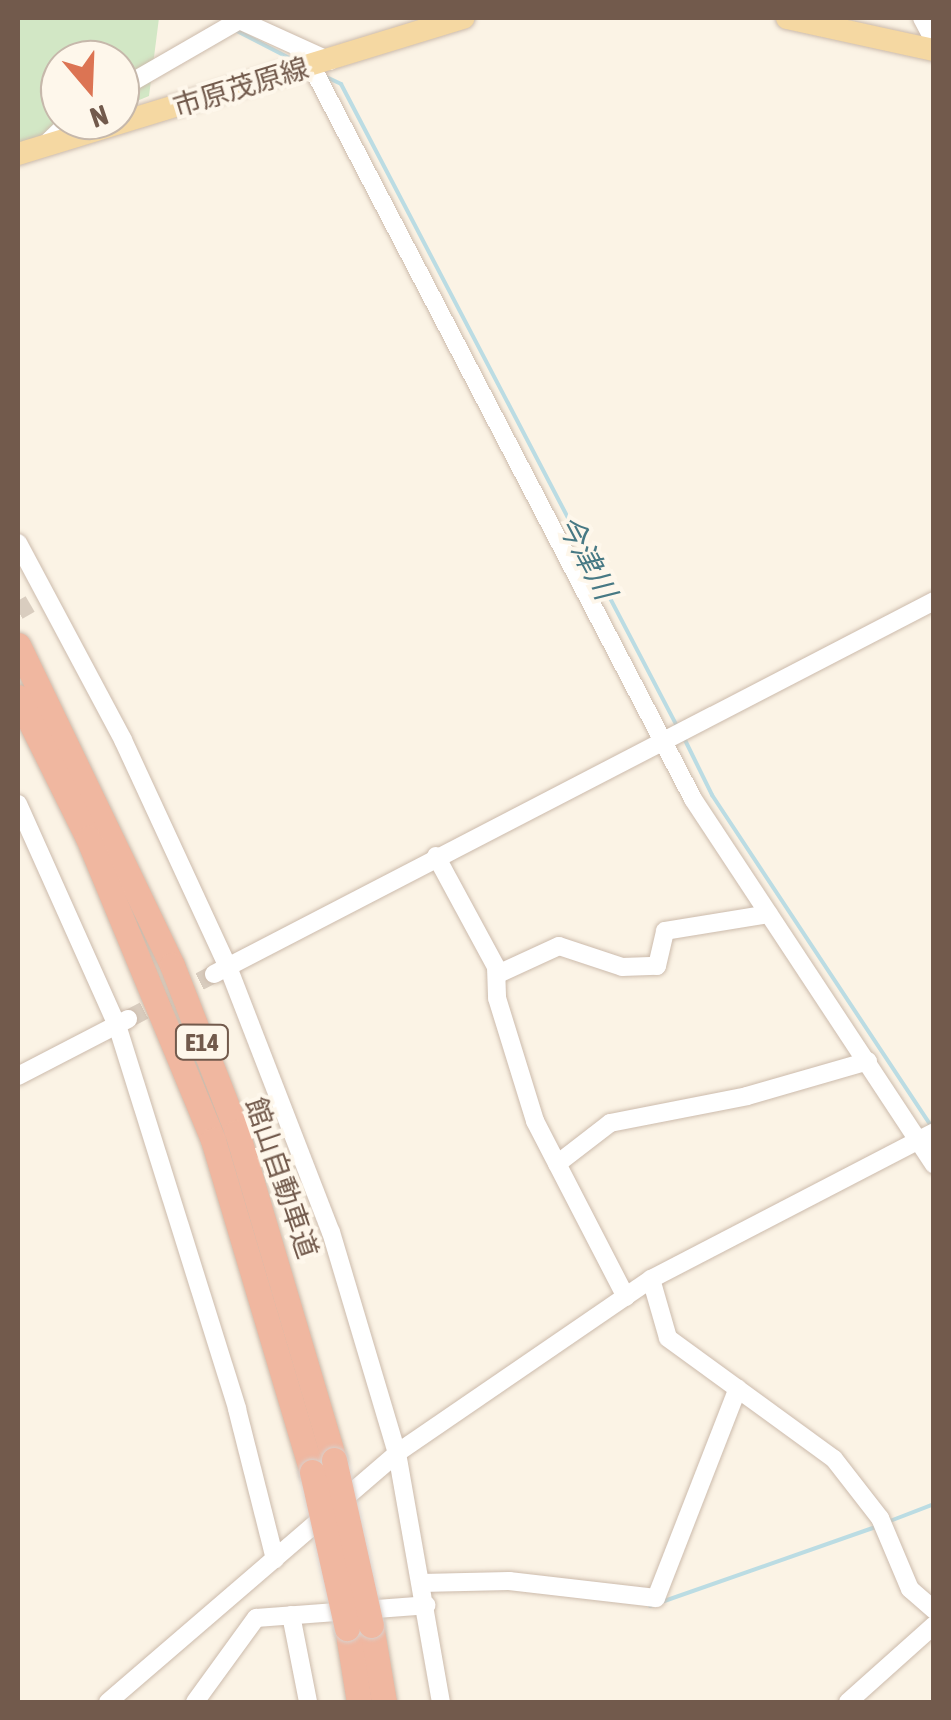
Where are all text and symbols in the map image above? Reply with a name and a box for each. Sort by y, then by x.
north arrow [40,40,140,140]
street label: 市原茂原線 [169,50,313,124]
text: N [86,99,112,134]
water label: 今津川 [550,509,624,605]
road number: E14 [174,1022,230,1062]
street label: 館山自動車道 [239,1093,325,1263]

